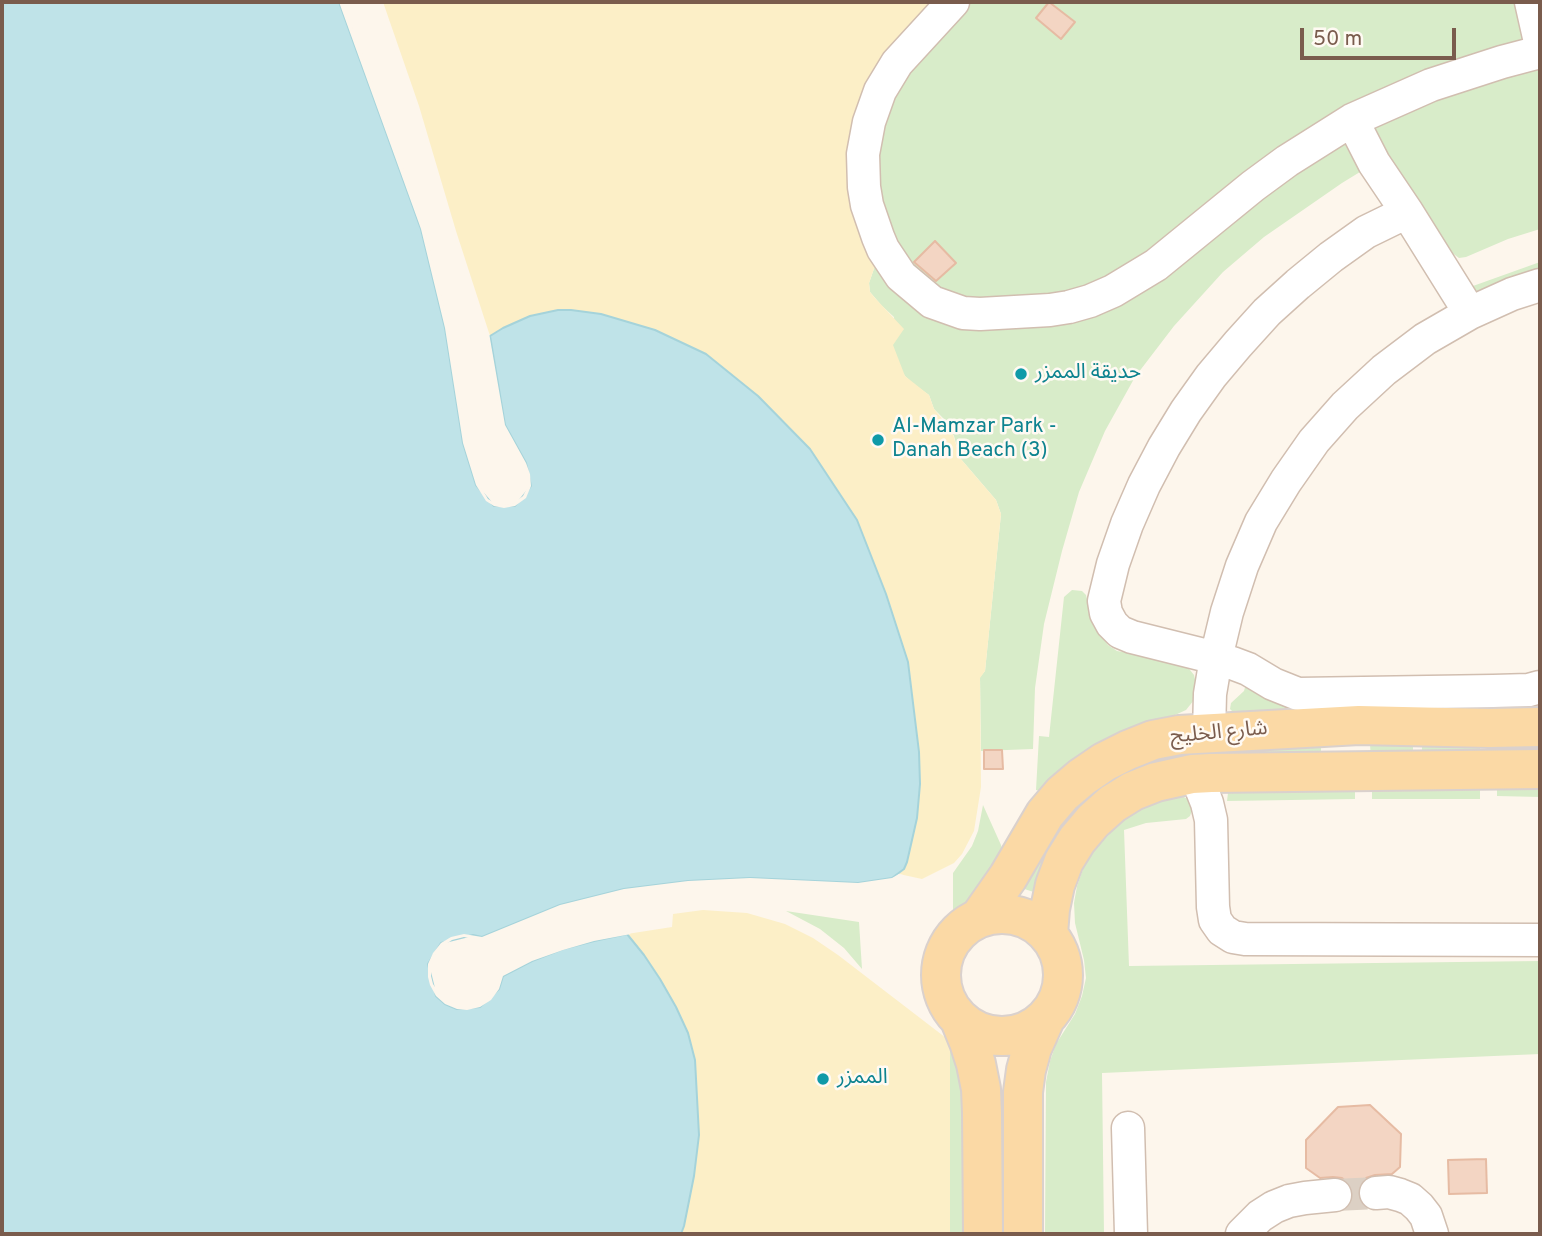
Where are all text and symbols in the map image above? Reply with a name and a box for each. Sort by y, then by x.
scale bar [1304,14,1460,58]
text: 50 m [1313,26,1362,53]
place label: حديقة الممزر [1035,361,1141,387]
marker: حديقة الممزر [1013,366,1029,382]
place label: Al-Mamzar Park - Danah Beach (3) [892,415,1057,465]
marker: Al-Mamzar Park - Danah Beach (3) [870,432,886,448]
street label: شارع الخليج [1169,717,1269,751]
place label: الممزر [837,1066,888,1092]
marker: الممزر [815,1071,831,1087]

